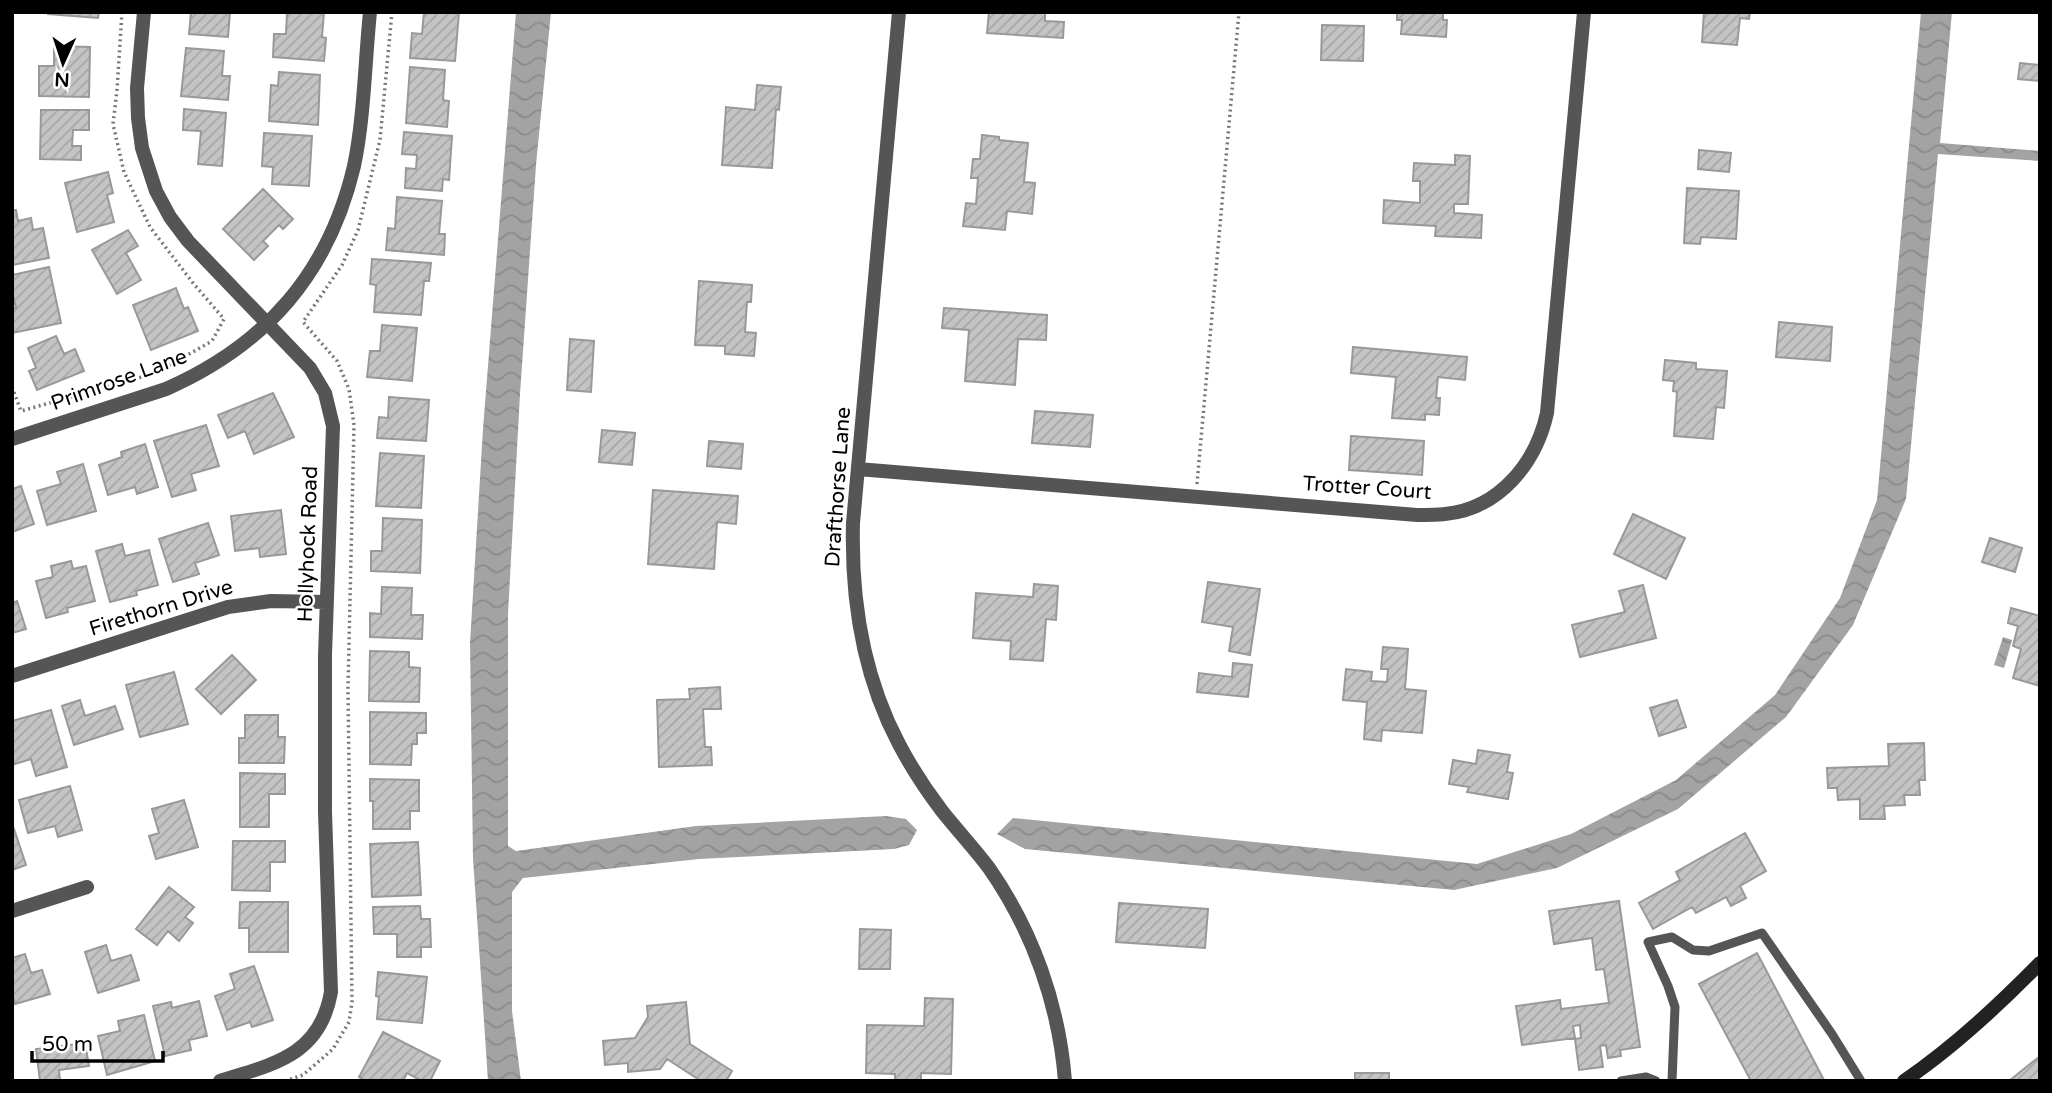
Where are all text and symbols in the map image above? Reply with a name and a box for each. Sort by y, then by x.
north arrow [28,28,98,98]
text: N [54,68,70,90]
street label: Primrose Lane [48,344,191,416]
street label: Drafthorse Lane [820,406,856,568]
street label: Hollyhock Road [293,465,323,623]
street label: Trotter Court [1302,471,1432,505]
street label: Firethorn Drive [86,574,236,642]
scale bar [32,1020,163,1064]
text: 50 m [42,1032,93,1057]

